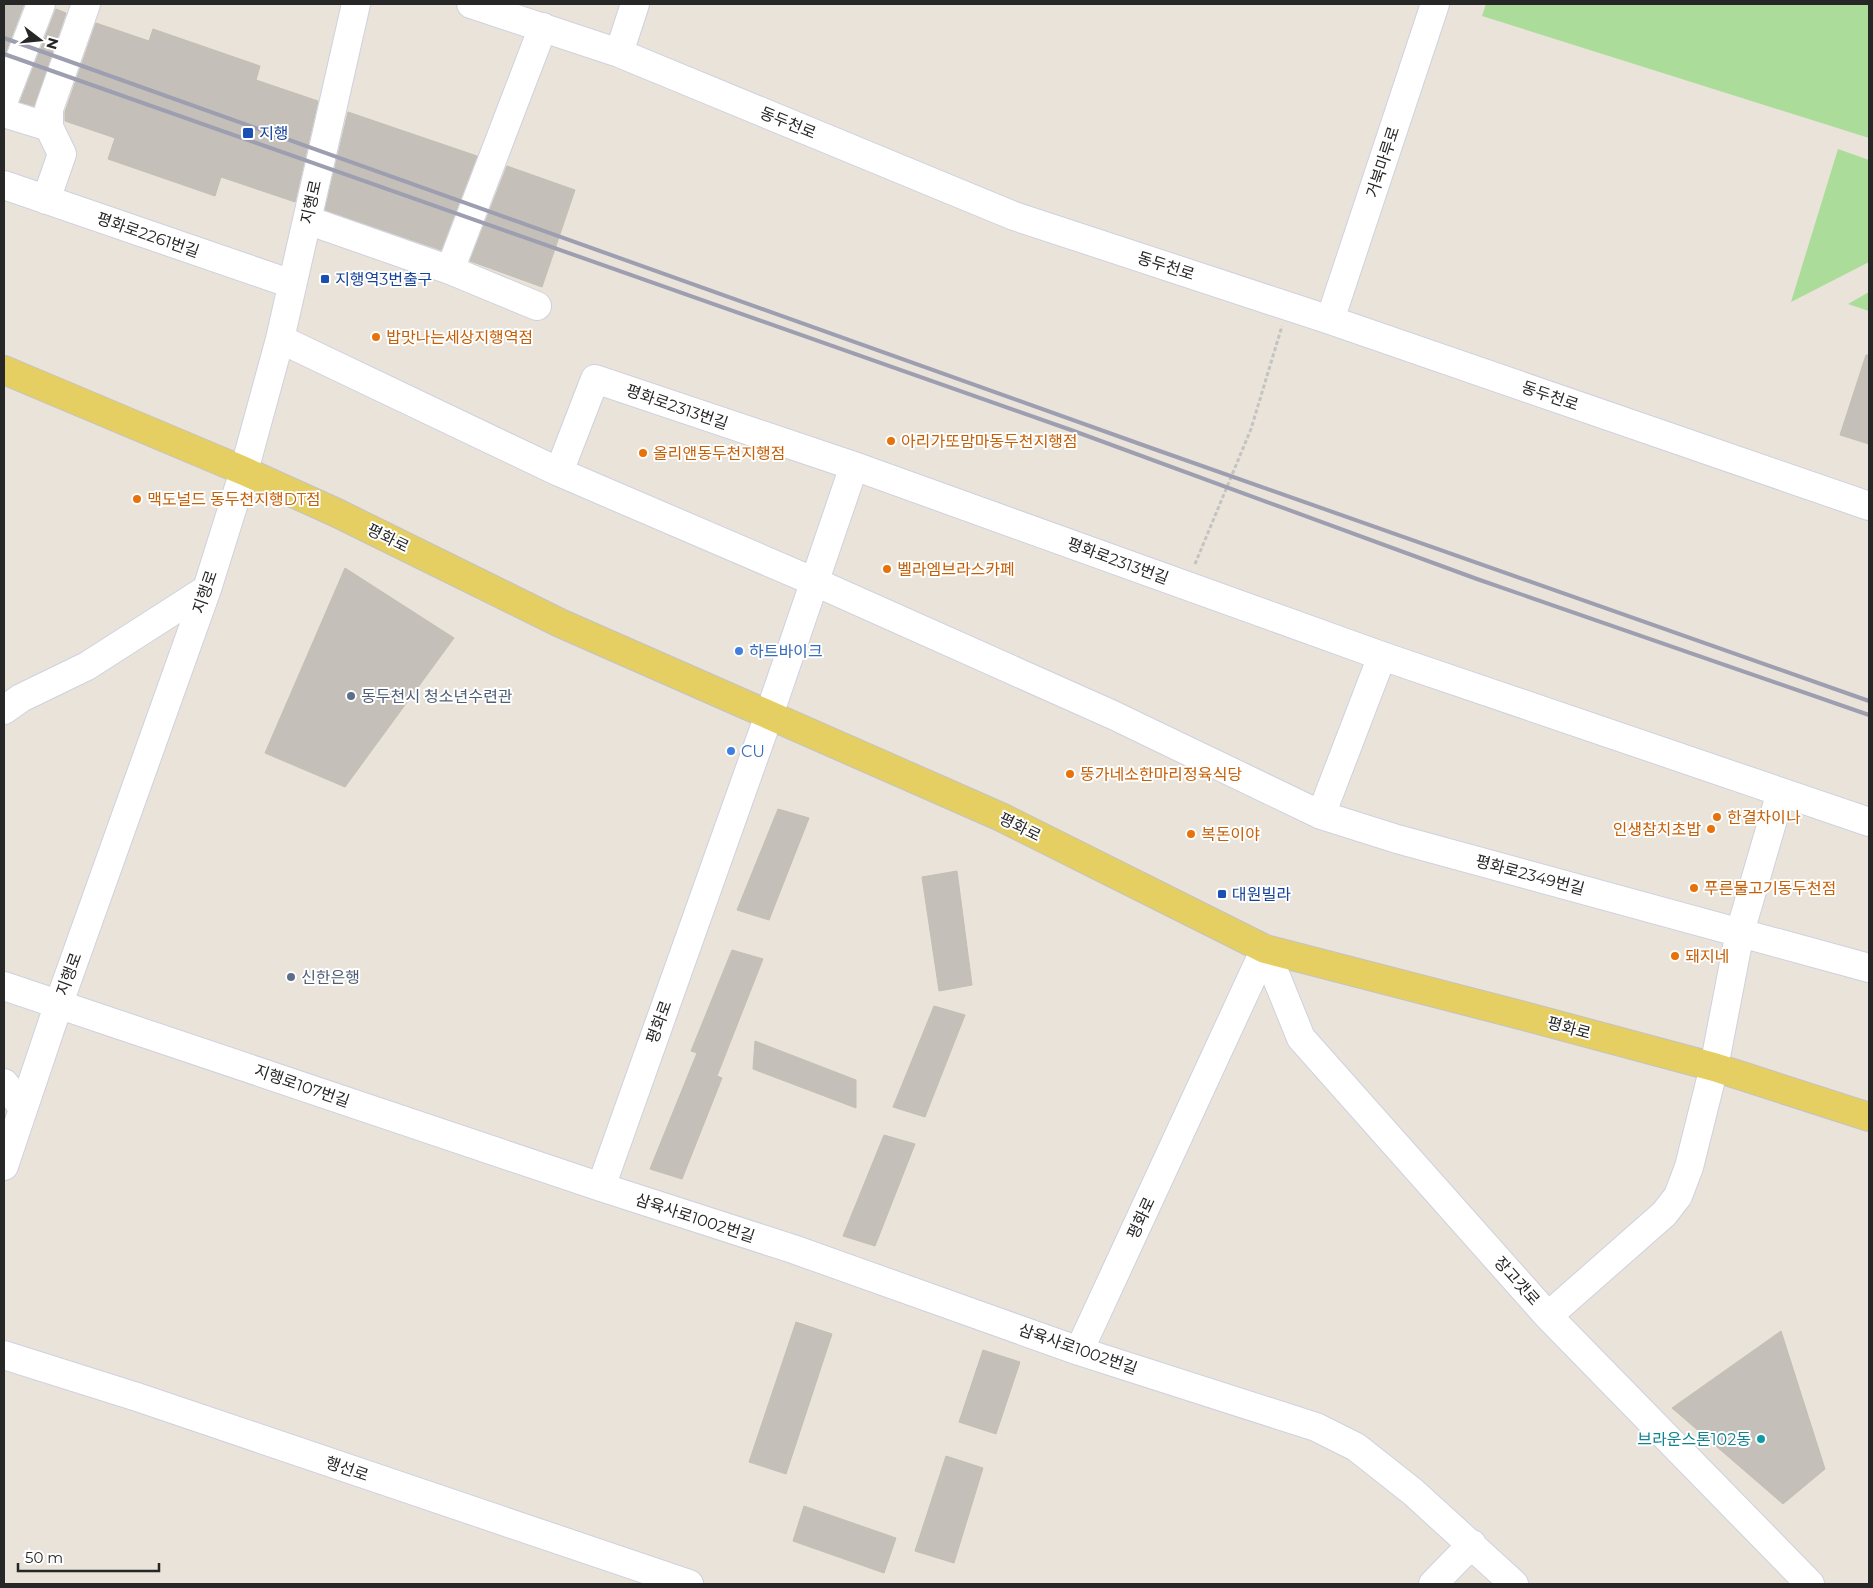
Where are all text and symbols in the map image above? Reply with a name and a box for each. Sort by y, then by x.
north arrow [15,15,65,65]
text: N [42,36,63,52]
street label: 동두천로 [757,103,819,143]
place label: 지행 [259,124,288,143]
street label: 거북마루로 [1363,124,1403,200]
marker: 지행 [241,126,255,140]
street label: 지행로 [297,178,325,226]
street label: 평화로2261번길 [94,209,202,261]
street label: 동두천로 [1135,248,1197,284]
place label: 지행역3번출구 [335,270,432,289]
marker: 지행역3번출구 [319,273,331,285]
place label: 밥맛나는세상지행역점 [386,328,533,347]
marker: 밥맛나는세상지행역점 [370,331,382,343]
street label: 동두천로 [1519,377,1581,415]
street label: 평화로2313번길 [624,381,730,433]
place label: 아리가또맘마동두천지행점 [901,432,1078,451]
marker: 아리가또맘마동두천지행점 [885,435,897,447]
place label: 올리앤동두천지행점 [653,444,785,463]
marker: 올리앤동두천지행점 [637,447,649,459]
place label: 맥도널드 동두천지행DT점 [147,490,321,509]
marker: 맥도널드 동두천지행DT점 [131,493,143,505]
street label: 평화로 [364,520,412,556]
street label: 평화로2313번길 [1065,534,1171,588]
place label: 벨라엠브라스카페 [897,560,1015,579]
marker: 벨라엠브라스카페 [881,563,893,575]
street label: 지행로 [189,568,221,616]
place label: 하트바이크 [749,642,823,661]
marker: 하트바이크 [733,645,745,657]
place label: 동두천시 청소년수련관 [361,687,513,706]
marker: 동두천시 청소년수련관 [345,690,357,702]
place label: CU [741,742,765,761]
marker: CU [725,745,737,757]
place label: 뚱가네소한마리정육식당 [1080,765,1242,784]
marker: 뚱가네소한마리정육식당 [1064,768,1076,780]
place label: 한결차이나 [1727,808,1801,827]
street label: 평화로 [996,809,1044,845]
marker: 한결차이나 [1711,811,1723,823]
place label: 인생참치초밥 [1613,820,1701,839]
marker: 인생참치초밥 [1705,823,1717,835]
place label: 복돈이야 [1201,825,1260,844]
marker: 복돈이야 [1185,828,1197,840]
street label: 평화로2349번길 [1473,851,1587,899]
place label: 푸른물고기동두천점 [1704,879,1836,898]
marker: 푸른물고기동두천점 [1688,882,1700,894]
place label: 대원빌라 [1232,885,1291,904]
marker: 대원빌라 [1216,888,1228,900]
place label: 돼지네 [1685,947,1729,966]
street label: 지행로 [53,950,86,998]
marker: 돼지네 [1669,950,1681,962]
place label: 신한은행 [301,968,360,987]
marker: 신한은행 [285,971,297,983]
street label: 평화로 [643,998,676,1046]
street label: 평화로 [1545,1013,1593,1043]
street label: 지행로107번길 [252,1061,352,1111]
street label: 삼육사로1002번길 [633,1190,757,1246]
street label: 평화로 [1123,1194,1159,1242]
street label: 장고갯로 [1490,1253,1544,1309]
street label: 삼육사로1002번길 [1016,1320,1140,1378]
place label: 브라운스톤102동 [1637,1430,1751,1449]
marker: 브라운스톤102동 [1755,1433,1767,1445]
street label: 행선로 [323,1453,371,1485]
scale bar [18,1540,159,1572]
text: 50 m [25,1548,63,1567]

